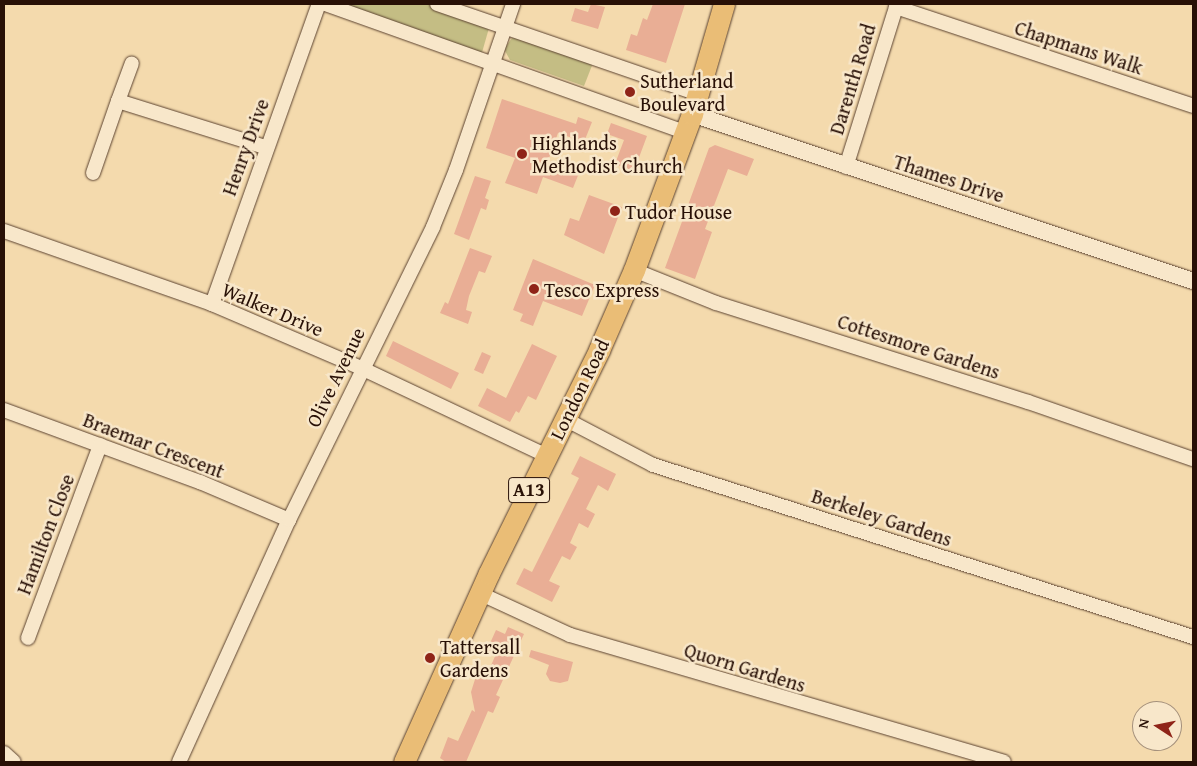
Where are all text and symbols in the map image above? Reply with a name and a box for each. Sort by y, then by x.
street label: Chapmans Walk [1012,15,1146,79]
street label: Darenth Road [824,21,880,137]
place label: Sutherland Boulevard [640,68,733,115]
marker: Sutherland Boulevard [624,86,636,98]
street label: Henry Drive [216,95,274,199]
place label: Highlands Methodist Church [532,130,683,177]
marker: Highlands Methodist Church [516,148,528,160]
street label: Thames Drive [891,149,1007,207]
place label: Tudor House [625,199,732,223]
marker: Tudor House [609,205,621,217]
street label: Walker Drive [219,277,327,341]
place label: Tesco Express [544,277,660,301]
marker: Tesco Express [528,283,540,295]
street label: Cottesmore Gardens [835,308,1003,384]
street label: Olive Avenue [301,323,369,431]
street label: London Road [544,335,614,443]
street label: Braemar Crescent [80,407,228,483]
street label: Hamilton Close [11,470,79,598]
road number: A13 [508,474,550,506]
street label: Berkeley Gardens [809,483,955,551]
place label: Tattersall Gardens [440,634,520,681]
street label: Quorn Gardens [681,637,809,697]
marker: Tattersall Gardens [424,652,436,664]
north arrow [1132,701,1182,751]
text: N [1133,717,1154,730]

